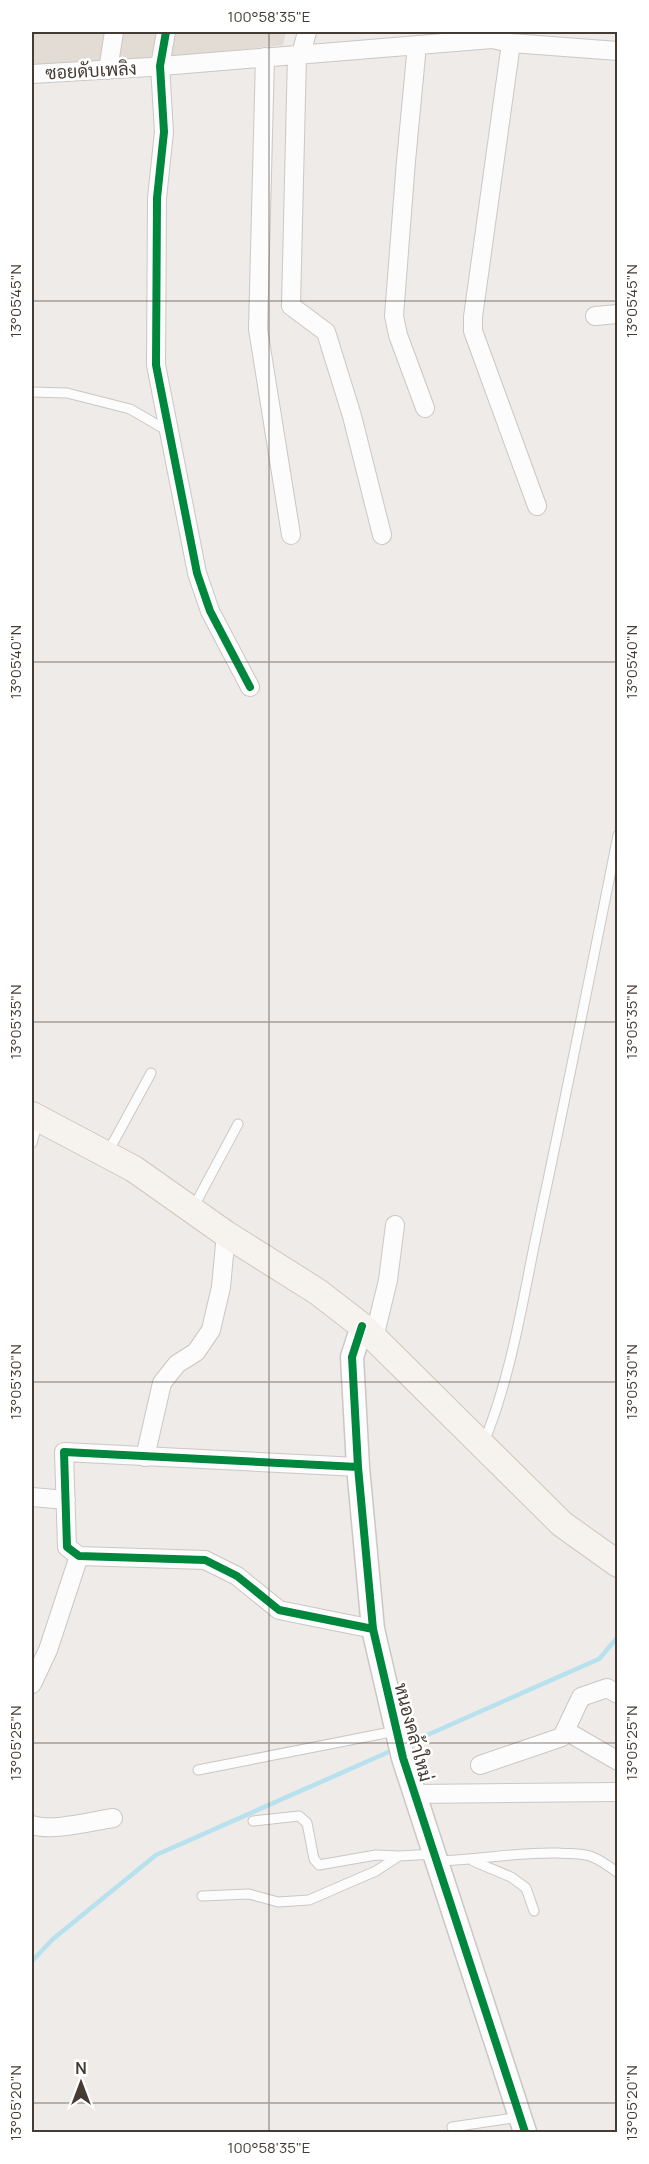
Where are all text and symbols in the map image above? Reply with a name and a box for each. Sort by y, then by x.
text: 100°58'35"E [228,6,310,27]
street label: ซอยดับเพลิง [45,56,137,84]
text: 13°05'45"N [5,264,26,338]
text: 13°05'45"N [621,264,642,338]
text: 13°05'40"N [5,625,26,699]
text: 13°05'40"N [621,625,642,699]
text: 13°05'35"N [5,984,26,1060]
text: 13°05'35"N [621,984,642,1060]
text: 13°05'30"N [5,1344,26,1420]
text: 13°05'30"N [621,1344,642,1420]
street label: หนองคล้าใหม่ [389,1680,439,1784]
text: 13°05'25"N [5,1705,26,1781]
text: 13°05'25"N [621,1705,642,1781]
north arrow [51,2053,111,2113]
text: N [75,2057,87,2079]
text: 13°05'20"N [5,2065,26,2141]
text: 13°05'20"N [621,2065,642,2141]
text: 100°58'35"E [228,2137,310,2158]

